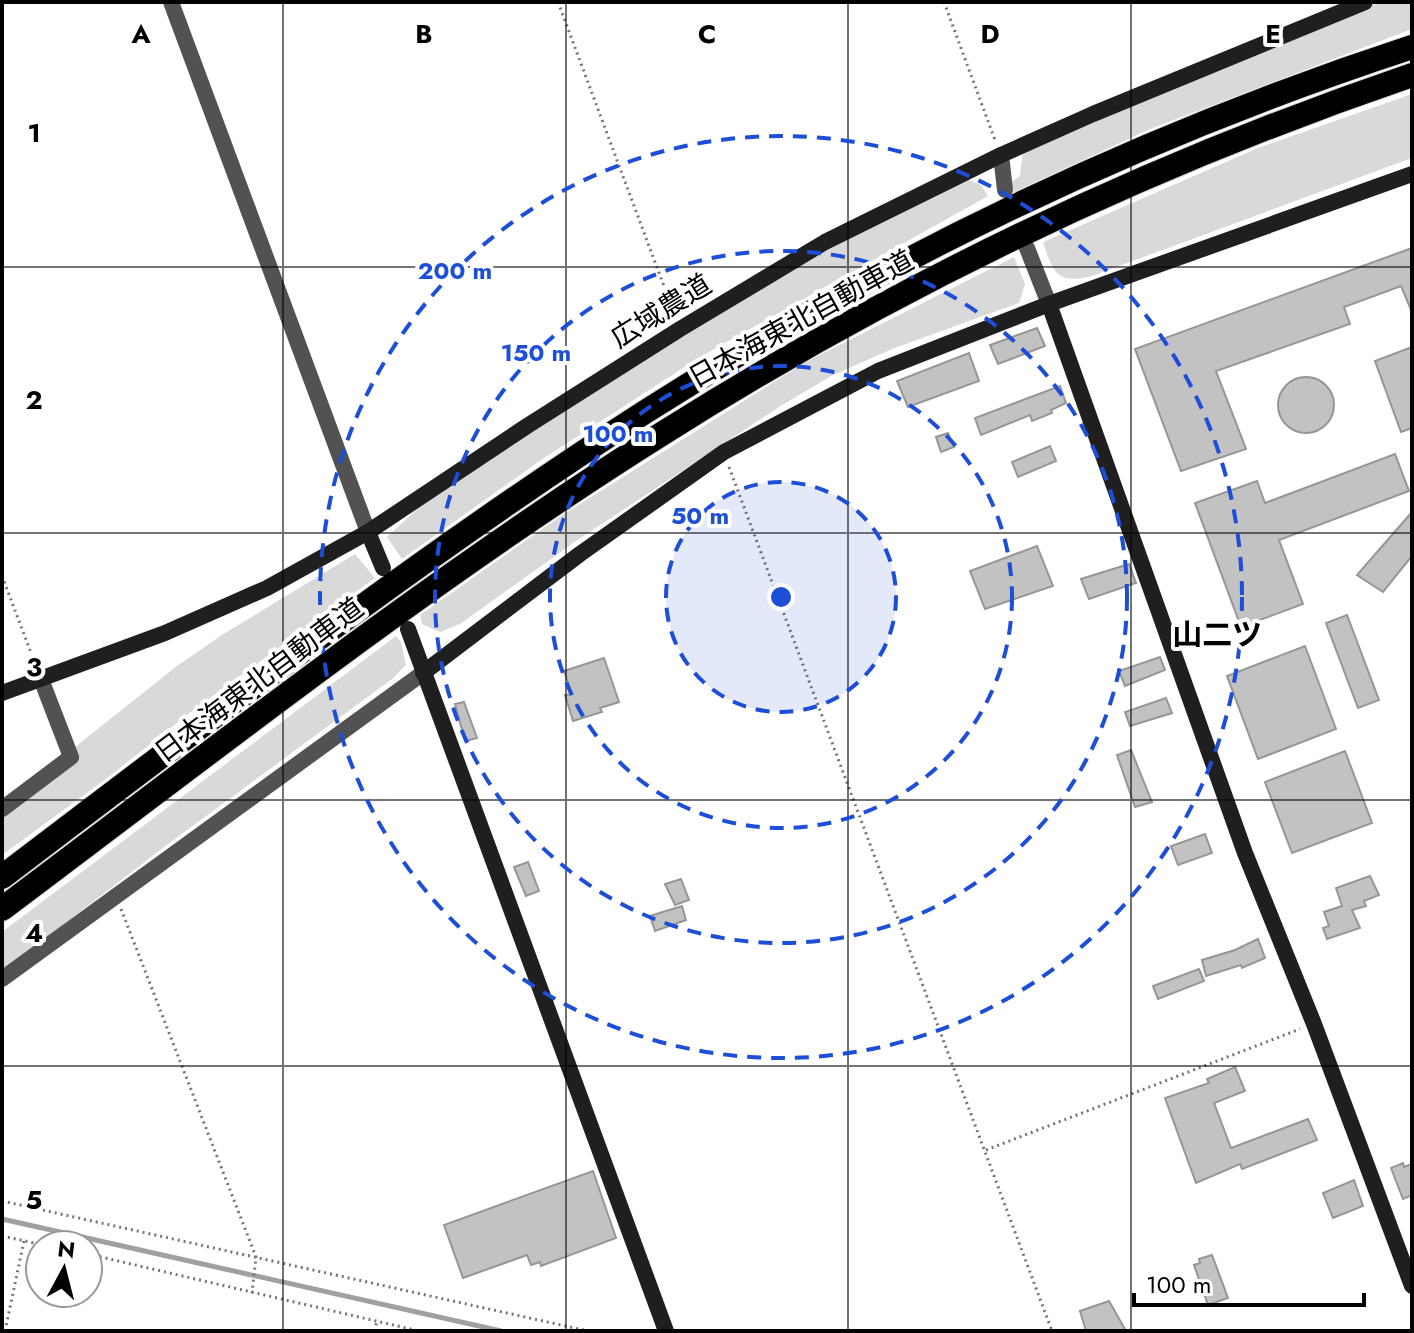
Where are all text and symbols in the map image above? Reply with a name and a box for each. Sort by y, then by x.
text: A [130,15,151,53]
text: B [415,15,433,53]
text: C [698,15,716,53]
text: D [980,15,1000,53]
text: E [1265,15,1281,53]
text: 1 [27,114,41,152]
street label: 日本海東北自動車道 [681,240,921,398]
text: 200 m [418,253,492,288]
street label: 広域農道 [603,264,719,358]
text: 150 m [501,335,571,370]
text: 2 [25,381,43,419]
text: 100 m [583,416,653,451]
text: 50 m [671,498,729,533]
centre of rings [767,583,795,611]
street label: 日本海東北自動車道 [146,588,372,772]
district label: 山二ツ [1172,613,1262,656]
text: 3 [26,648,42,686]
text: 4 [25,914,43,952]
text: 5 [26,1181,42,1219]
north arrow [24,1229,104,1309]
text: N [56,1232,77,1266]
scale bar [1134,1257,1364,1307]
text: 100 m [1146,1267,1212,1302]

